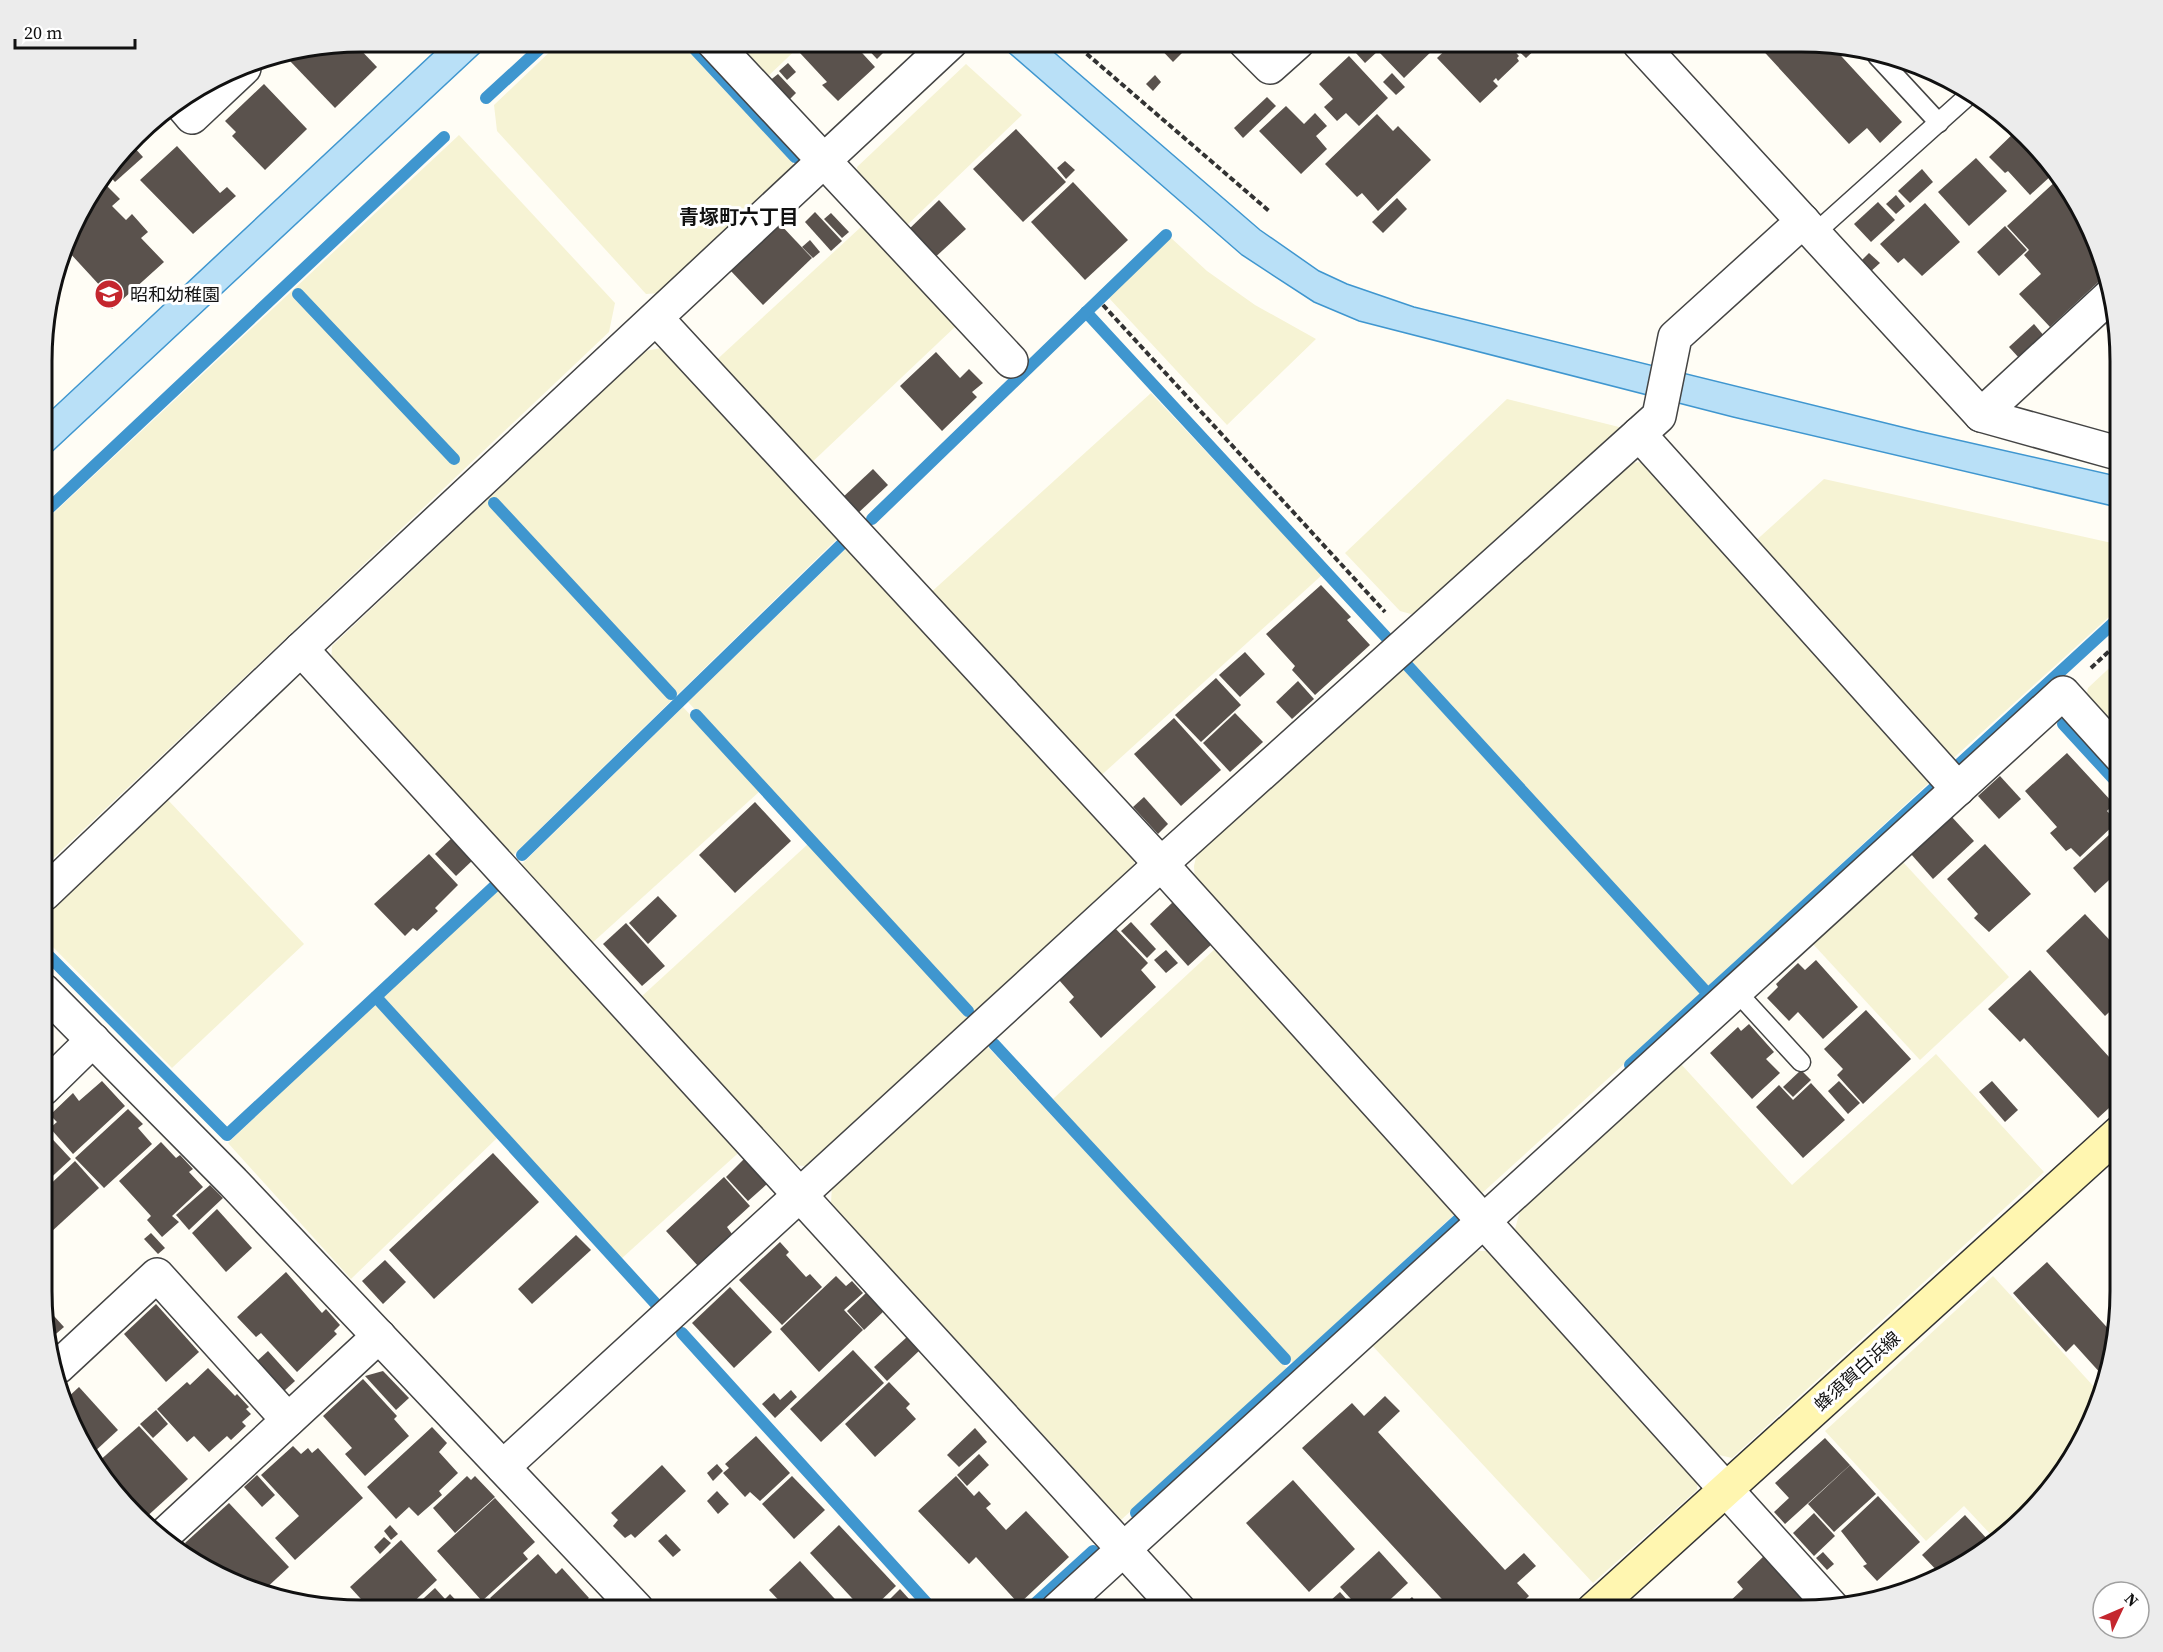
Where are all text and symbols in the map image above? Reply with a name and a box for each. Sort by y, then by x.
scale bar [15,12,135,50]
text: 20 m [24,20,62,45]
district label: 青塚町六丁目 [679,203,799,231]
school or university icon: 昭和幼稚園 [93,278,125,310]
place label: 昭和幼稚園 [130,282,220,307]
street label: 蜂須賀白浜線 [1809,1326,1905,1416]
north arrow [2091,1580,2151,1640]
text: N [2120,1588,2144,1612]

